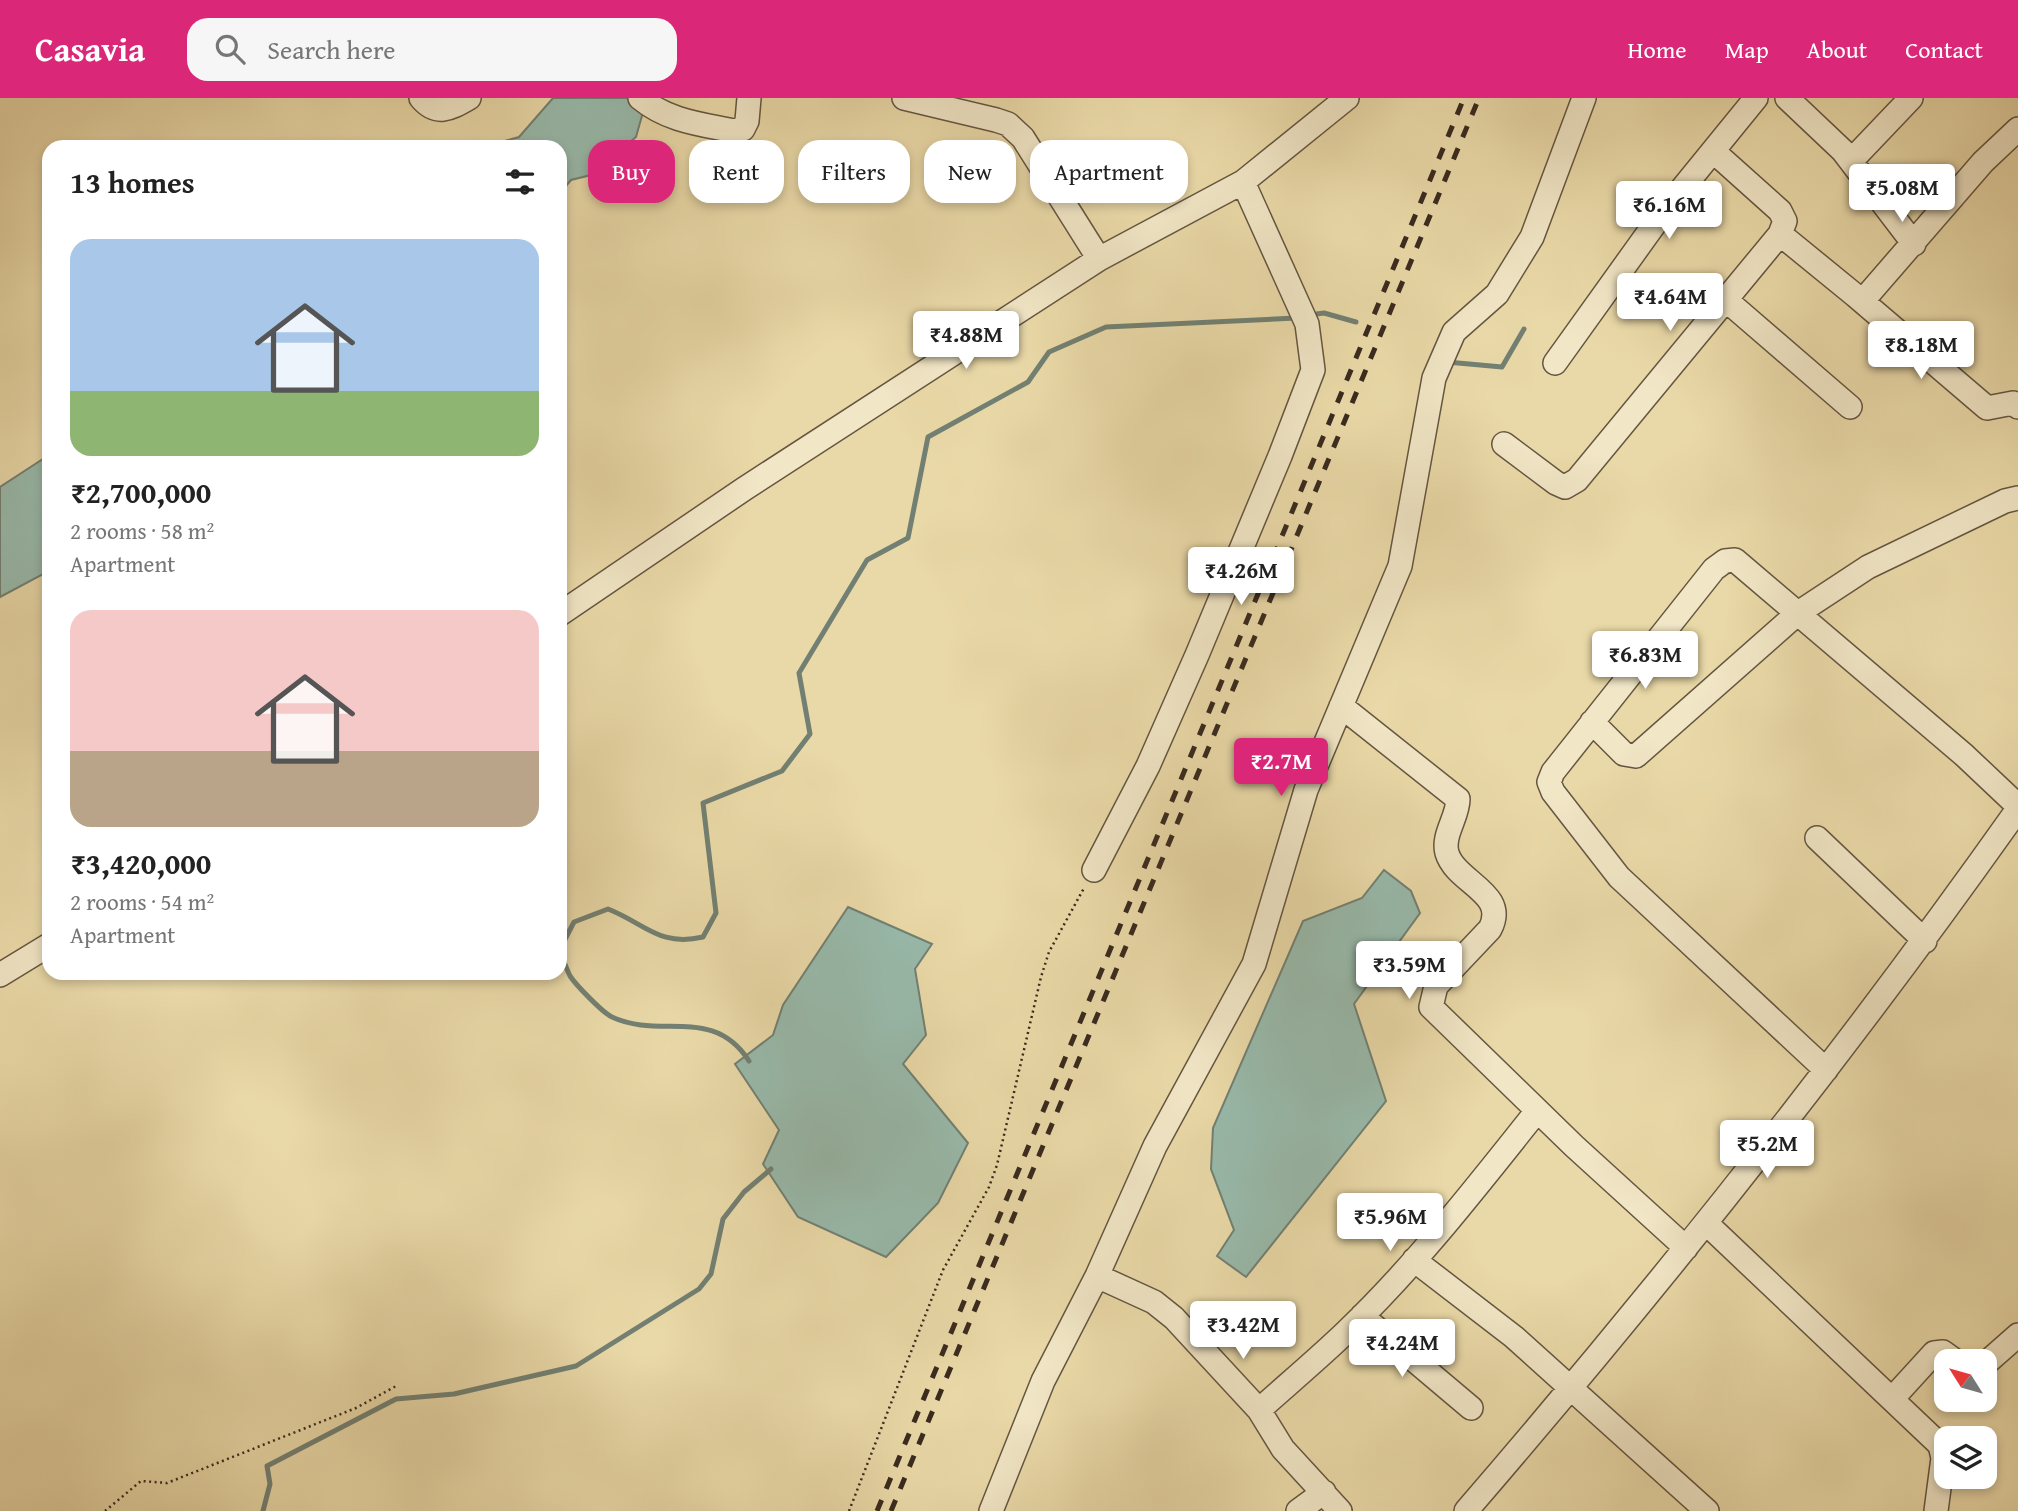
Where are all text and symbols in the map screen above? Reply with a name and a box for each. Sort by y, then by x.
search box [187,18,677,81]
text: Casavia [35,25,145,73]
icon: search [211,30,249,68]
text: Search here [267,30,396,69]
text: Home [1628,32,1687,67]
text: Map [1725,32,1769,67]
text: About [1807,32,1867,67]
text: Contact [1905,32,1983,67]
chip: Buy [588,140,675,203]
chip: Rent [689,140,784,203]
chip: Filters [798,140,910,203]
chip: New [924,140,1016,203]
chip: Apartment [1030,140,1188,203]
text: 13 homes [70,160,195,204]
icon: filters [501,163,539,201]
pin: ₹5.08M [1845,164,1959,224]
text: ₹5.08M [1865,170,1939,203]
pin: ₹6.16M [1612,181,1726,241]
text: ₹6.16M [1632,187,1706,220]
pin: ₹4.64M [1613,274,1727,333]
text: ₹4.64M [1633,279,1707,312]
icon: home [242,285,368,411]
pin: ₹4.88M [909,312,1023,371]
text: ₹4.88M [929,317,1003,350]
pin: ₹8.18M [1864,322,1978,381]
text: ₹8.18M [1884,327,1958,360]
text: ₹2,700,000 [70,470,211,514]
text: 2 rooms · 58 m² [70,514,214,547]
text: Apartment [70,547,175,580]
pin: ₹4.26M [1184,547,1298,607]
text: ₹4.26M [1204,553,1278,586]
pin: ₹6.83M [1588,632,1702,691]
text: ₹6.83M [1608,637,1682,670]
icon: home [242,656,368,782]
pin: ₹2.7M [1232,738,1330,798]
text: ₹2.7M [1250,744,1312,777]
text: ₹3,420,000 [70,841,211,885]
text: 2 rooms · 54 m² [70,885,214,918]
text: Apartment [70,918,175,951]
pin: ₹3.59M [1352,942,1466,1001]
text: ₹3.59M [1372,947,1446,980]
pin: ₹5.2M [1718,1121,1816,1180]
text: ₹5.2M [1736,1126,1798,1159]
pin: ₹5.96M [1333,1194,1447,1253]
text: ₹5.96M [1353,1199,1427,1232]
pin: ₹3.42M [1186,1302,1300,1361]
text: ₹3.42M [1206,1307,1280,1340]
pin: ₹4.24M [1345,1320,1459,1379]
text: ₹4.24M [1365,1325,1439,1358]
north arrow [1934,1349,1997,1412]
map controls [1934,1349,1997,1489]
button: layers [1934,1426,1997,1489]

